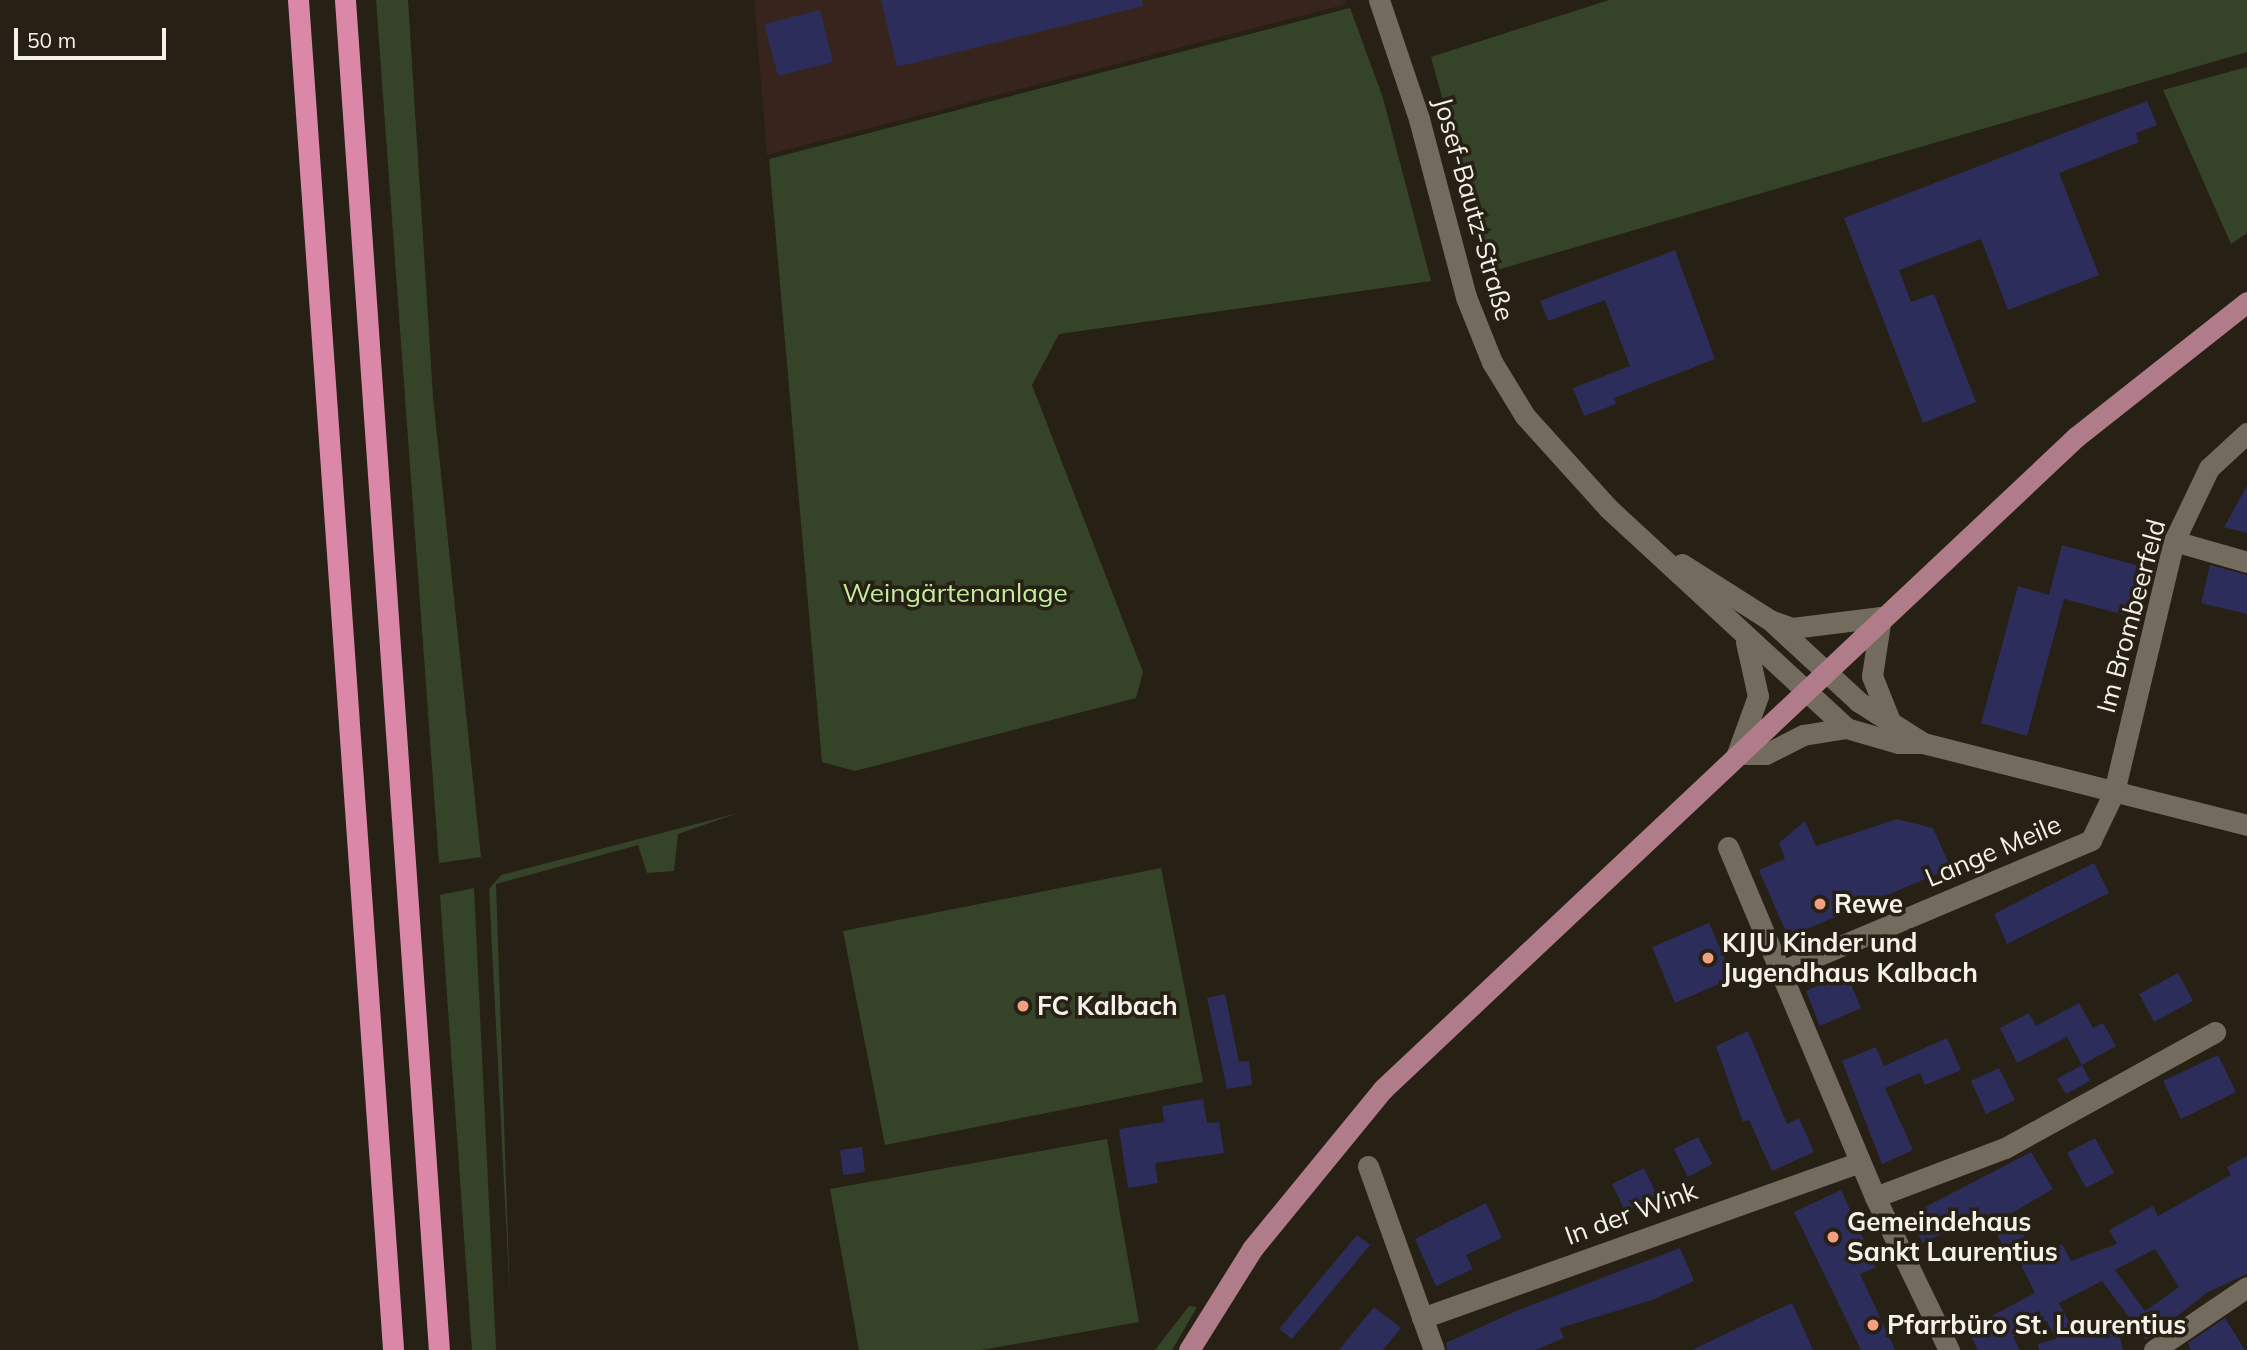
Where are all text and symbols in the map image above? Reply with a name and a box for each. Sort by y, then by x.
scale bar [18,14,170,58]
text: 50 m [27,27,76,53]
street label: Josef-Bautz-Straße [1427,93,1521,325]
street label: Im Brombeerfeld [2090,516,2172,716]
park label: Weingärtenanlage [842,577,1068,609]
street label: Lange Meile [1920,808,2066,894]
place label: Rewe [1834,888,1903,920]
marker: Rewe [1812,896,1828,912]
place label: KIJU Kinder und Jugendhaus Kalbach [1722,927,1978,988]
marker: KIJU Kinder und Jugendhaus Kalbach [1700,950,1716,966]
place label: FC Kalbach [1037,990,1178,1022]
marker: FC Kalbach [1015,998,1031,1014]
street label: In der Wink [1561,1175,1701,1251]
place label: Gemeindehaus Sankt Laurentius [1847,1206,2058,1268]
marker: Gemeindehaus Sankt Laurentius [1825,1229,1841,1245]
place label: Pfarrbüro St. Laurentius [1887,1309,2186,1341]
marker: Pfarrbüro St. Laurentius [1865,1317,1881,1333]

